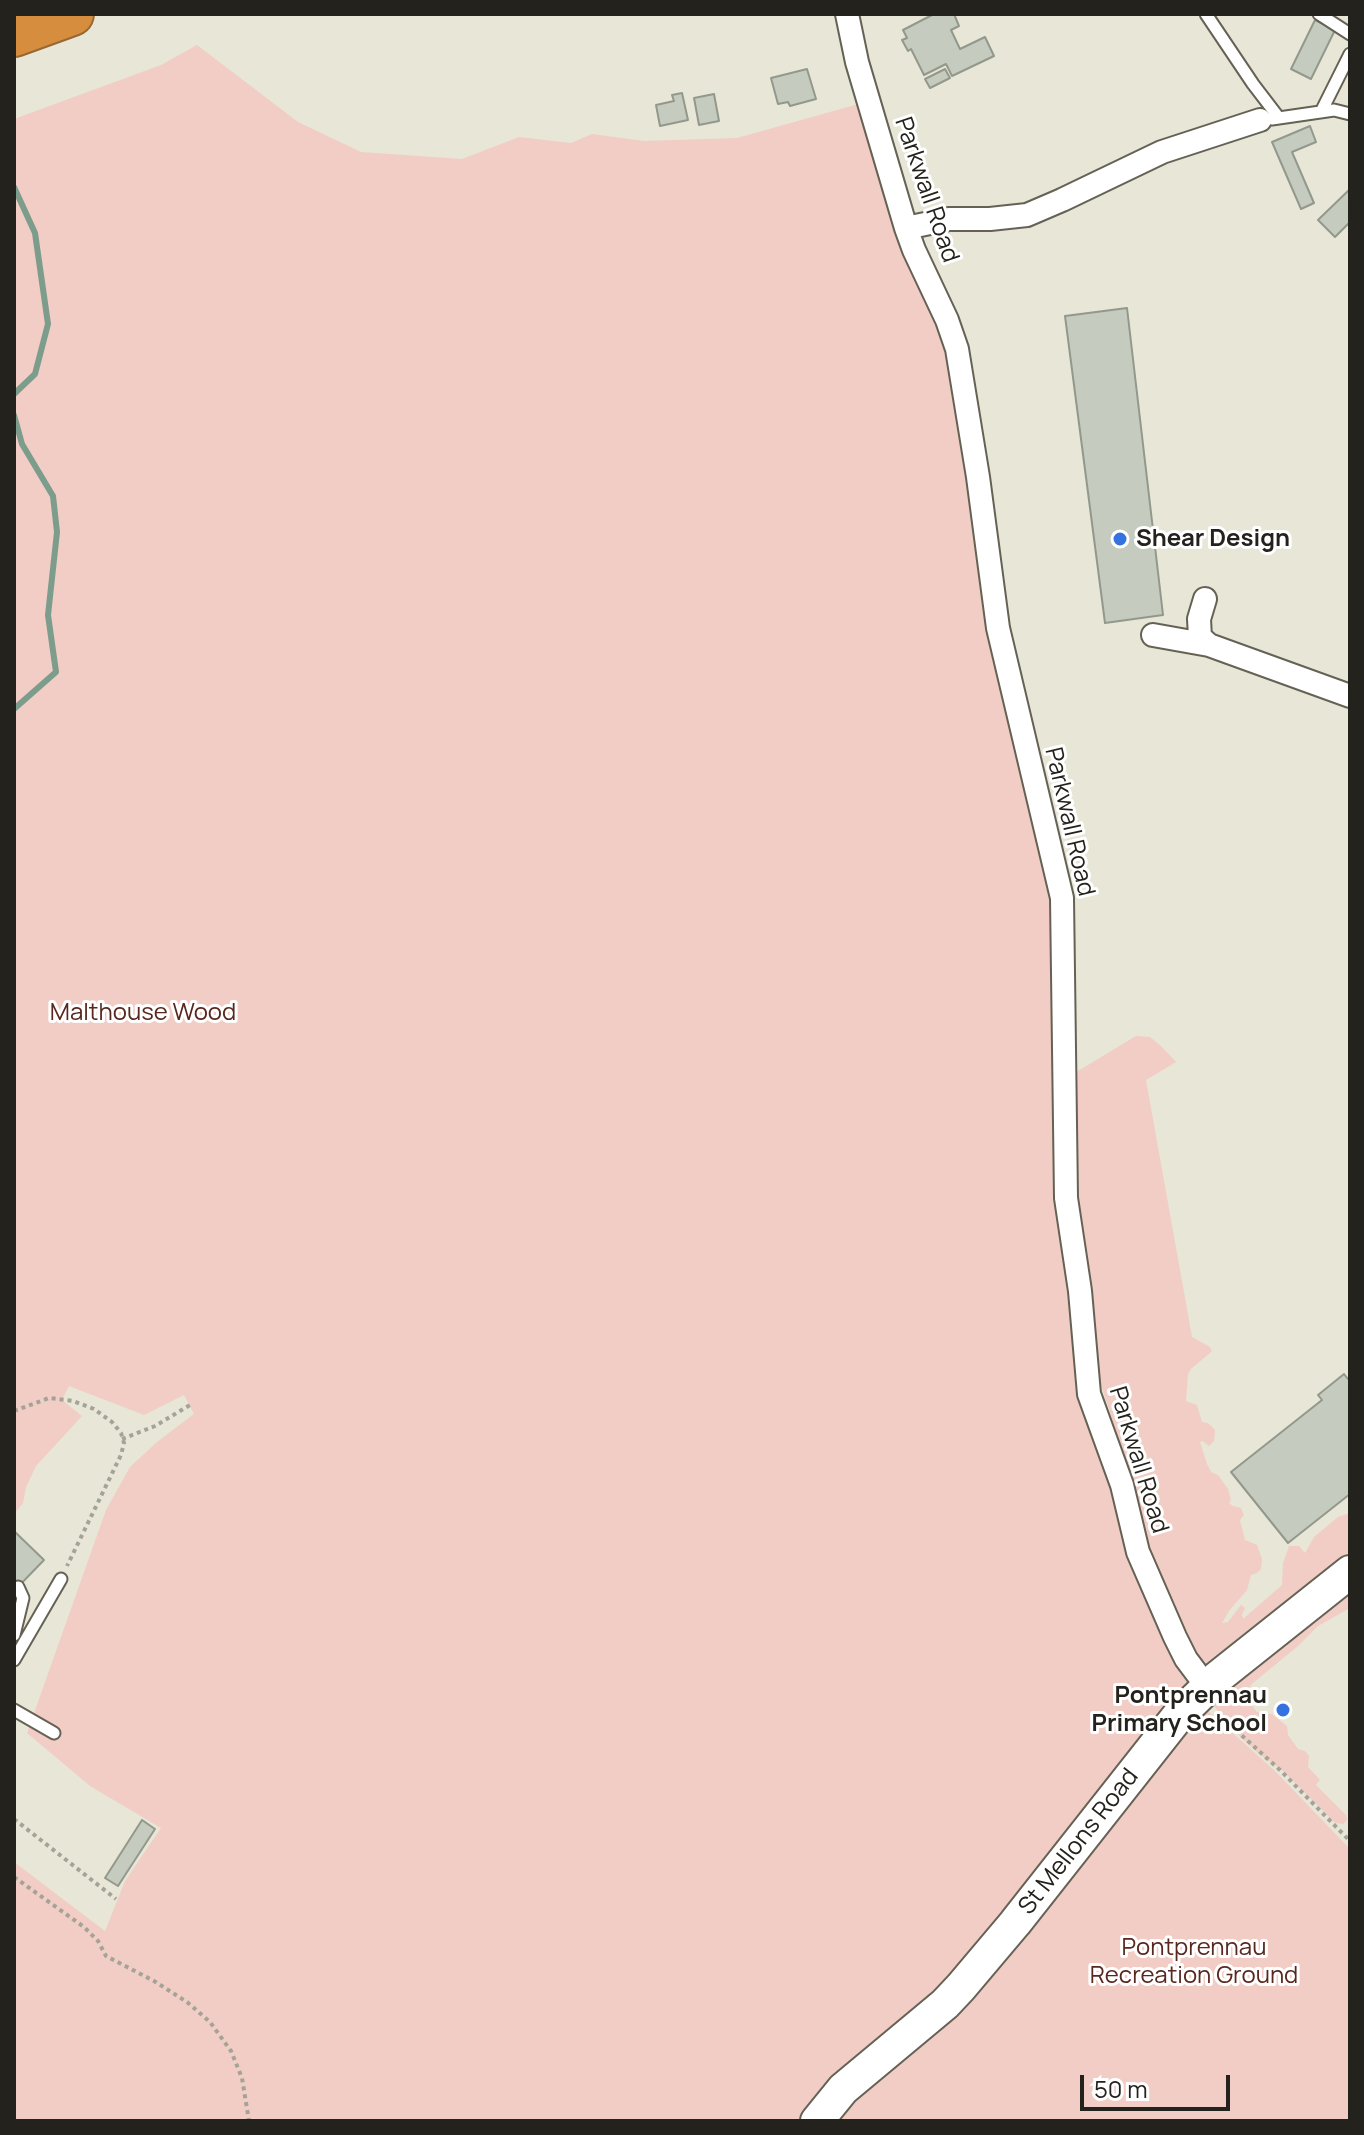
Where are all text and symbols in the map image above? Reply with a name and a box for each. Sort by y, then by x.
street label: Parkwall Road [888,114,964,266]
place label: Shear Design [1136,525,1290,553]
marker: Shear Design [1111,530,1129,548]
street label: Parkwall Road [1038,745,1100,899]
park label: Malthouse Wood [50,999,236,1027]
street label: Parkwall Road [1102,1383,1174,1537]
place label: Pontprennau Primary School [1092,1682,1267,1738]
marker: Pontprennau Primary School [1274,1701,1292,1719]
street label: St Mellons Road [1013,1763,1145,1921]
park label: Pontprennau Recreation Ground [1090,1934,1298,1990]
scale bar [1084,2059,1234,2109]
text: 50 m [1094,2072,1148,2105]

